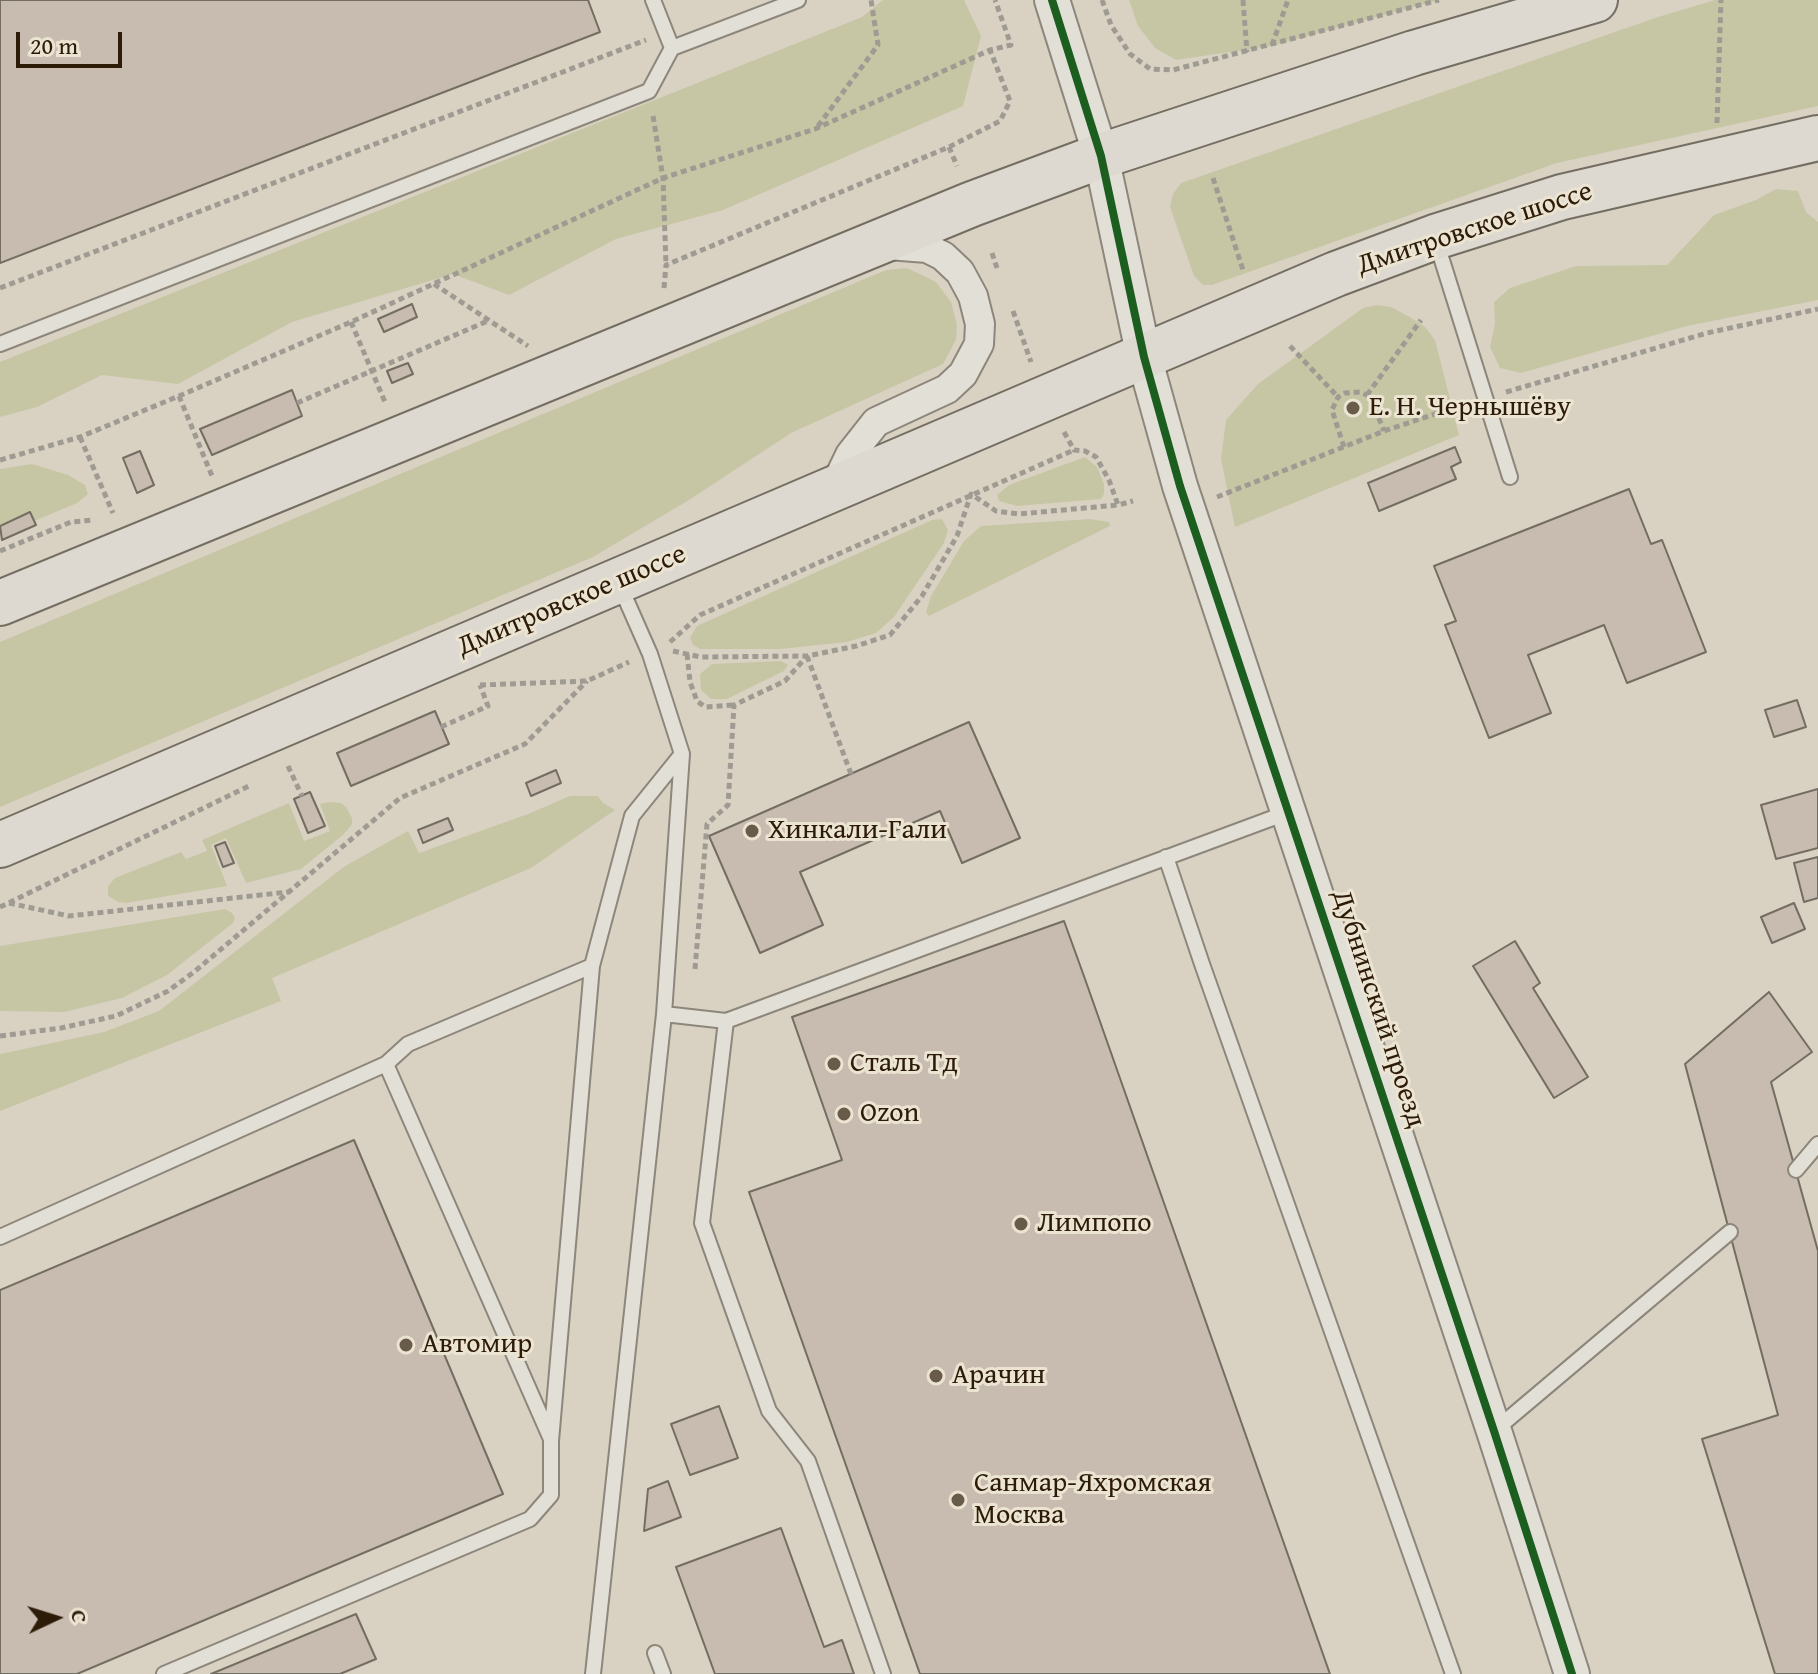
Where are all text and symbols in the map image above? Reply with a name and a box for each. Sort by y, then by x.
scale bar [20,16,126,66]
text: 20 m [30,28,78,63]
street label: Дмитровское шоссе [1353,175,1597,283]
place label: Е. Н. Чернышёву [1369,391,1571,425]
marker: Е. Н. Чернышёву [1344,399,1362,417]
street label: Дмитровское шоссе [453,538,691,664]
place label: Хинкали-Гали [768,814,947,848]
marker: Хинкали-Гали [743,822,761,840]
street label: Дубнинский проезд [1324,886,1432,1132]
place label: Сталь Тд [850,1047,958,1081]
marker: Сталь Тд [825,1055,843,1073]
place label: Ozon [860,1097,919,1131]
marker: Ozon [835,1105,853,1123]
place label: Лимпопо [1037,1207,1152,1241]
marker: Лимпопо [1012,1215,1030,1233]
place label: Автомир [422,1328,532,1362]
marker: Автомир [397,1336,415,1354]
place label: Арачин [952,1359,1045,1393]
marker: Арачин [927,1367,945,1385]
place label: Санмар-Яхромская Москва [974,1467,1212,1533]
marker: Санмар-Яхромская Москва [949,1491,967,1509]
north arrow [16,1578,96,1658]
text: С [64,1609,96,1624]

